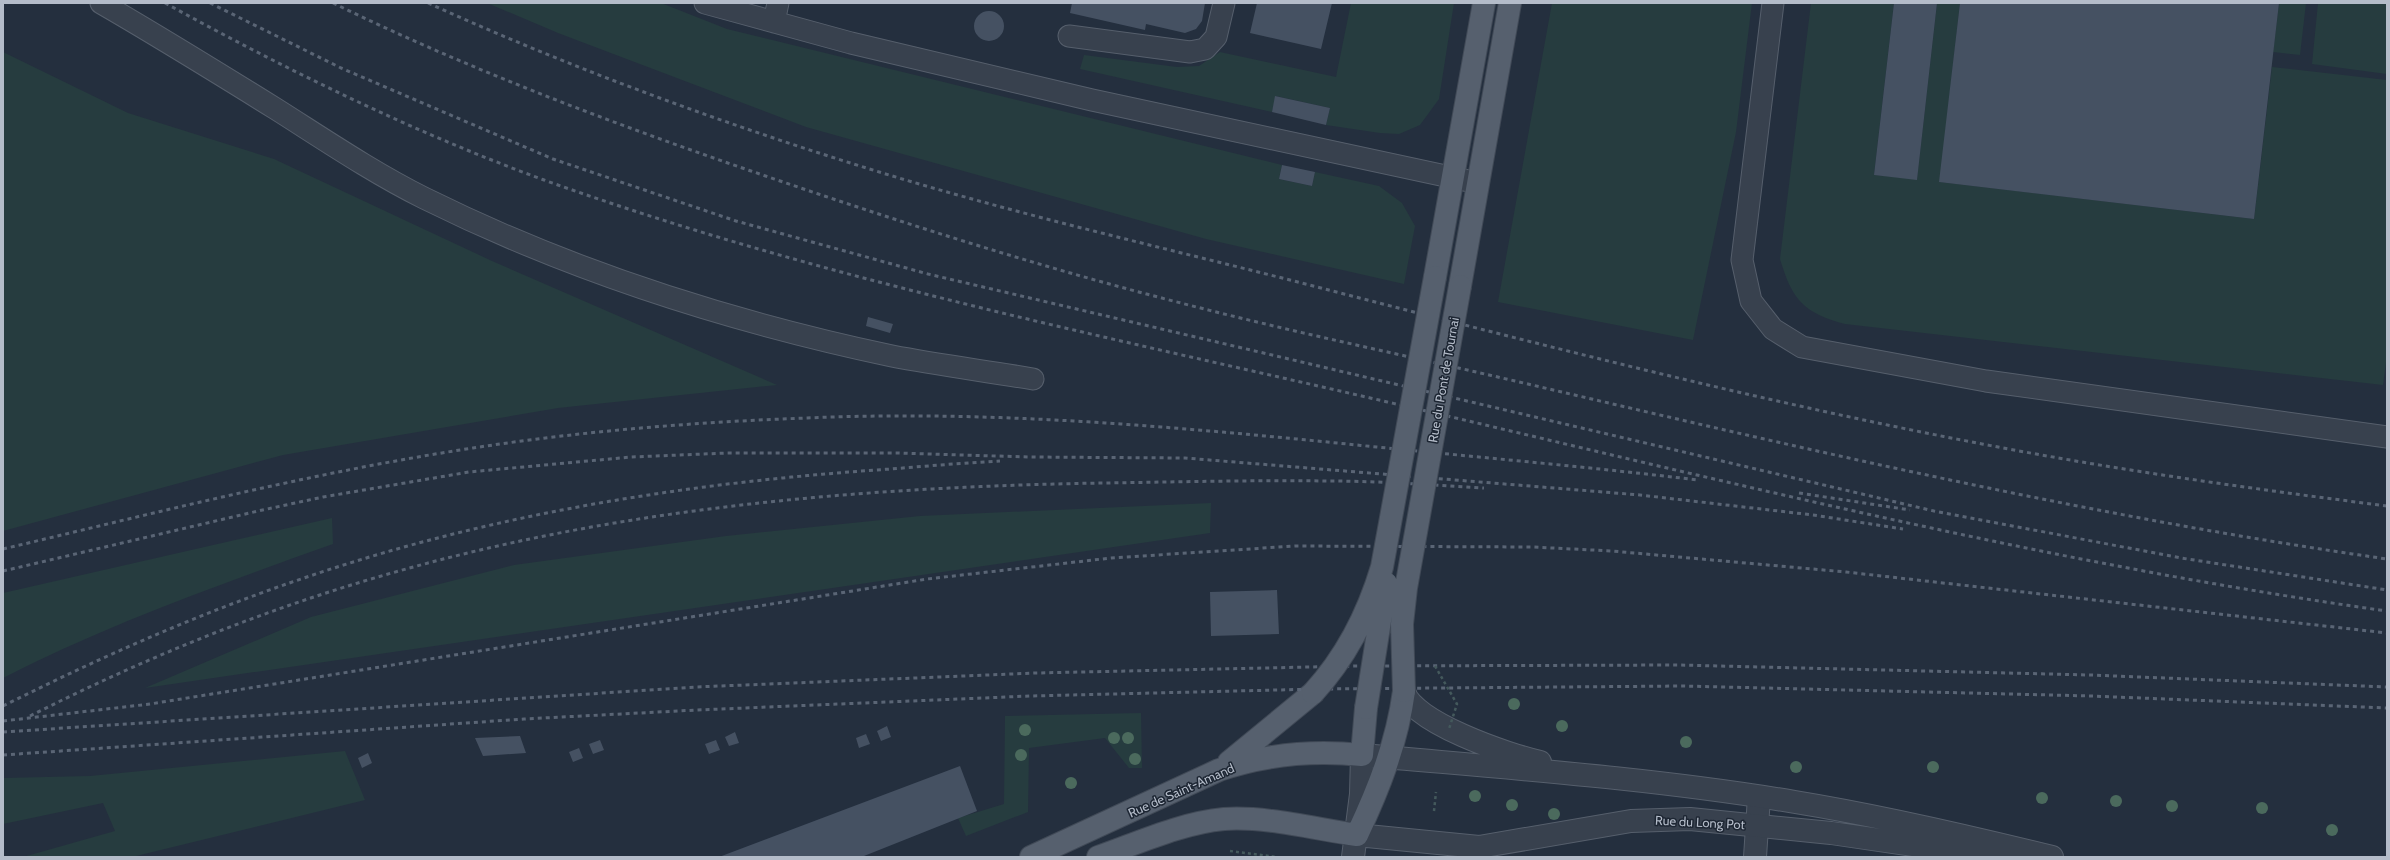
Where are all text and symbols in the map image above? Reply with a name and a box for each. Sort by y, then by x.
street label: Rue du Pont de Tournai [1424,316,1462,444]
street label: Rue de Saint-Amand [1125,759,1237,821]
street label: Rue du Long Pot [1655,812,1746,832]

